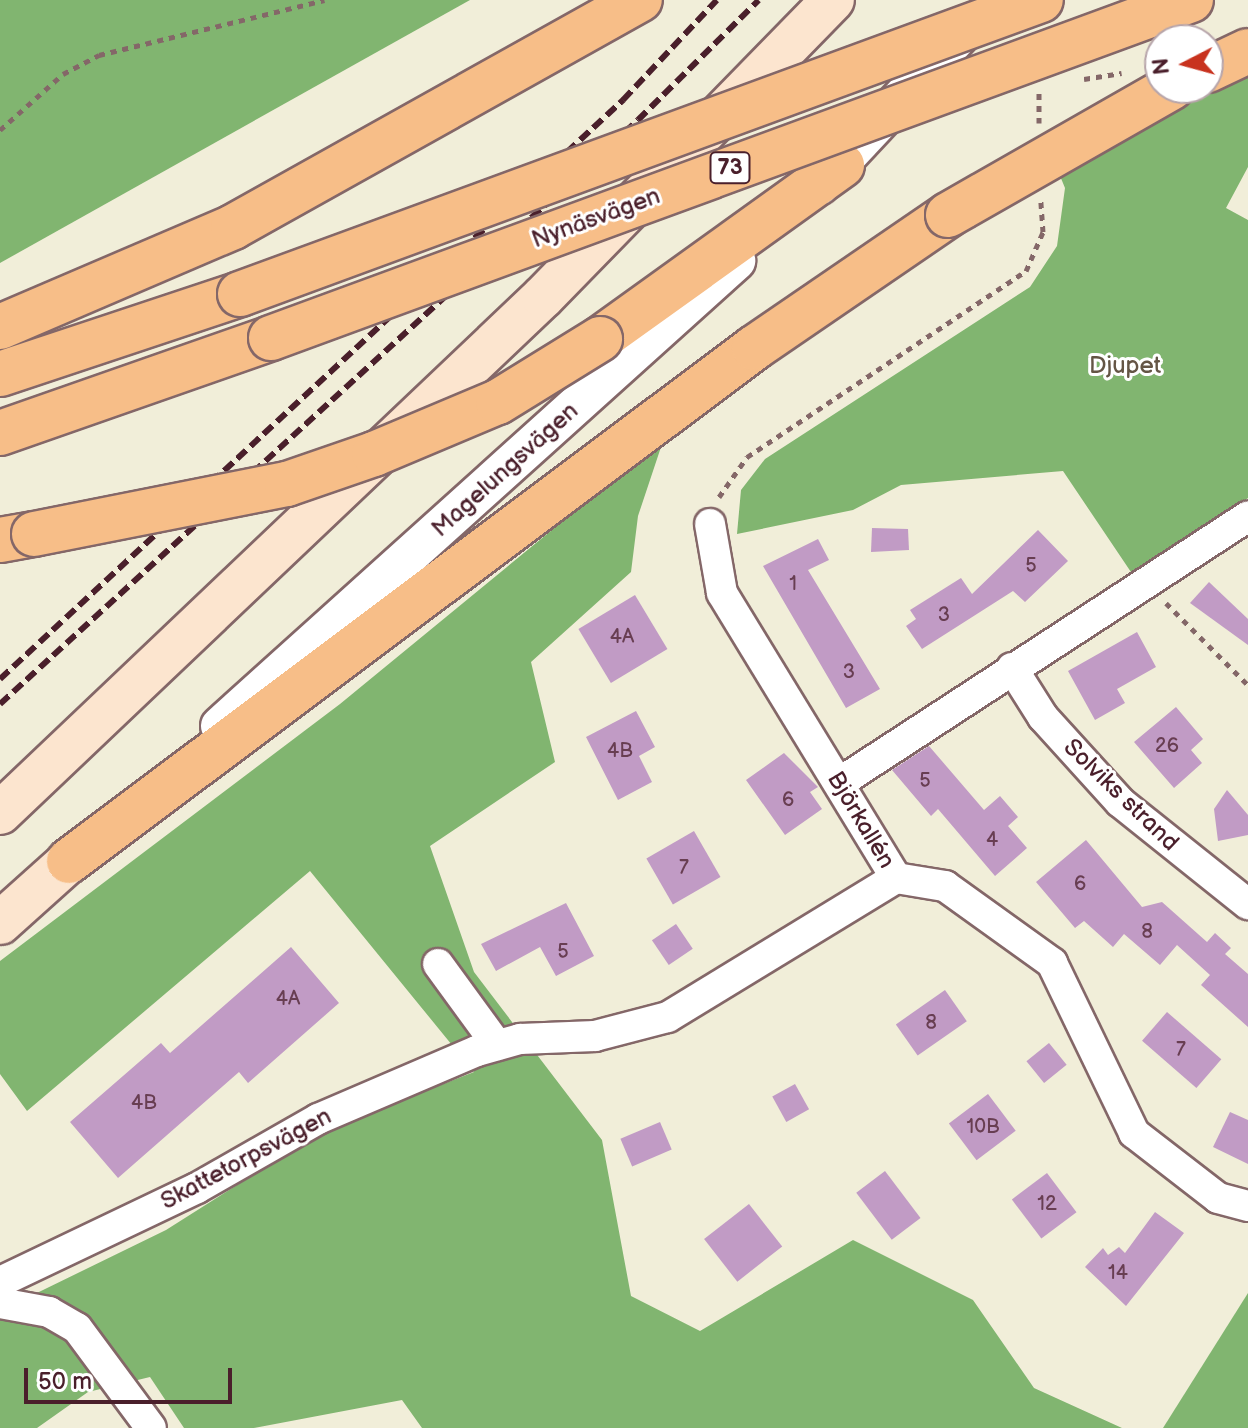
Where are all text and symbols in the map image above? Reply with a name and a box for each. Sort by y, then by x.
north arrow [1144,24,1224,104]
text: N [1147,57,1176,76]
road number: 73 [708,150,752,186]
street label: Nynäsvägen [528,181,664,255]
park label: Djupet [1089,352,1161,380]
street label: Magelungsvägen [426,397,584,543]
house number: 5 [1025,554,1037,578]
house number: 1 [789,572,797,596]
house number: 3 [938,603,950,627]
house number: 4A [610,625,634,649]
house number: 3 [843,660,855,684]
street label: Solviks strand [1057,733,1185,857]
house number: 26 [1155,734,1179,758]
house number: 4B [607,739,633,763]
street label: Björkallén [821,766,901,874]
house number: 5 [919,769,931,793]
house number: 6 [782,788,794,812]
house number: 4 [986,828,998,852]
house number: 7 [679,856,689,880]
house number: 6 [1074,872,1086,896]
house number: 8 [1141,920,1153,944]
house number: 5 [557,940,569,964]
house number: 4A [276,987,300,1011]
house number: 8 [925,1011,937,1035]
house number: 7 [1176,1038,1186,1062]
house number: 4B [131,1091,157,1115]
street label: Skattetorpsvägen [156,1102,336,1216]
house number: 10B [966,1115,1000,1139]
house number: 12 [1037,1192,1057,1216]
house number: 14 [1108,1261,1128,1285]
scale bar [28,1352,236,1402]
text: 50 m [38,1367,92,1396]

